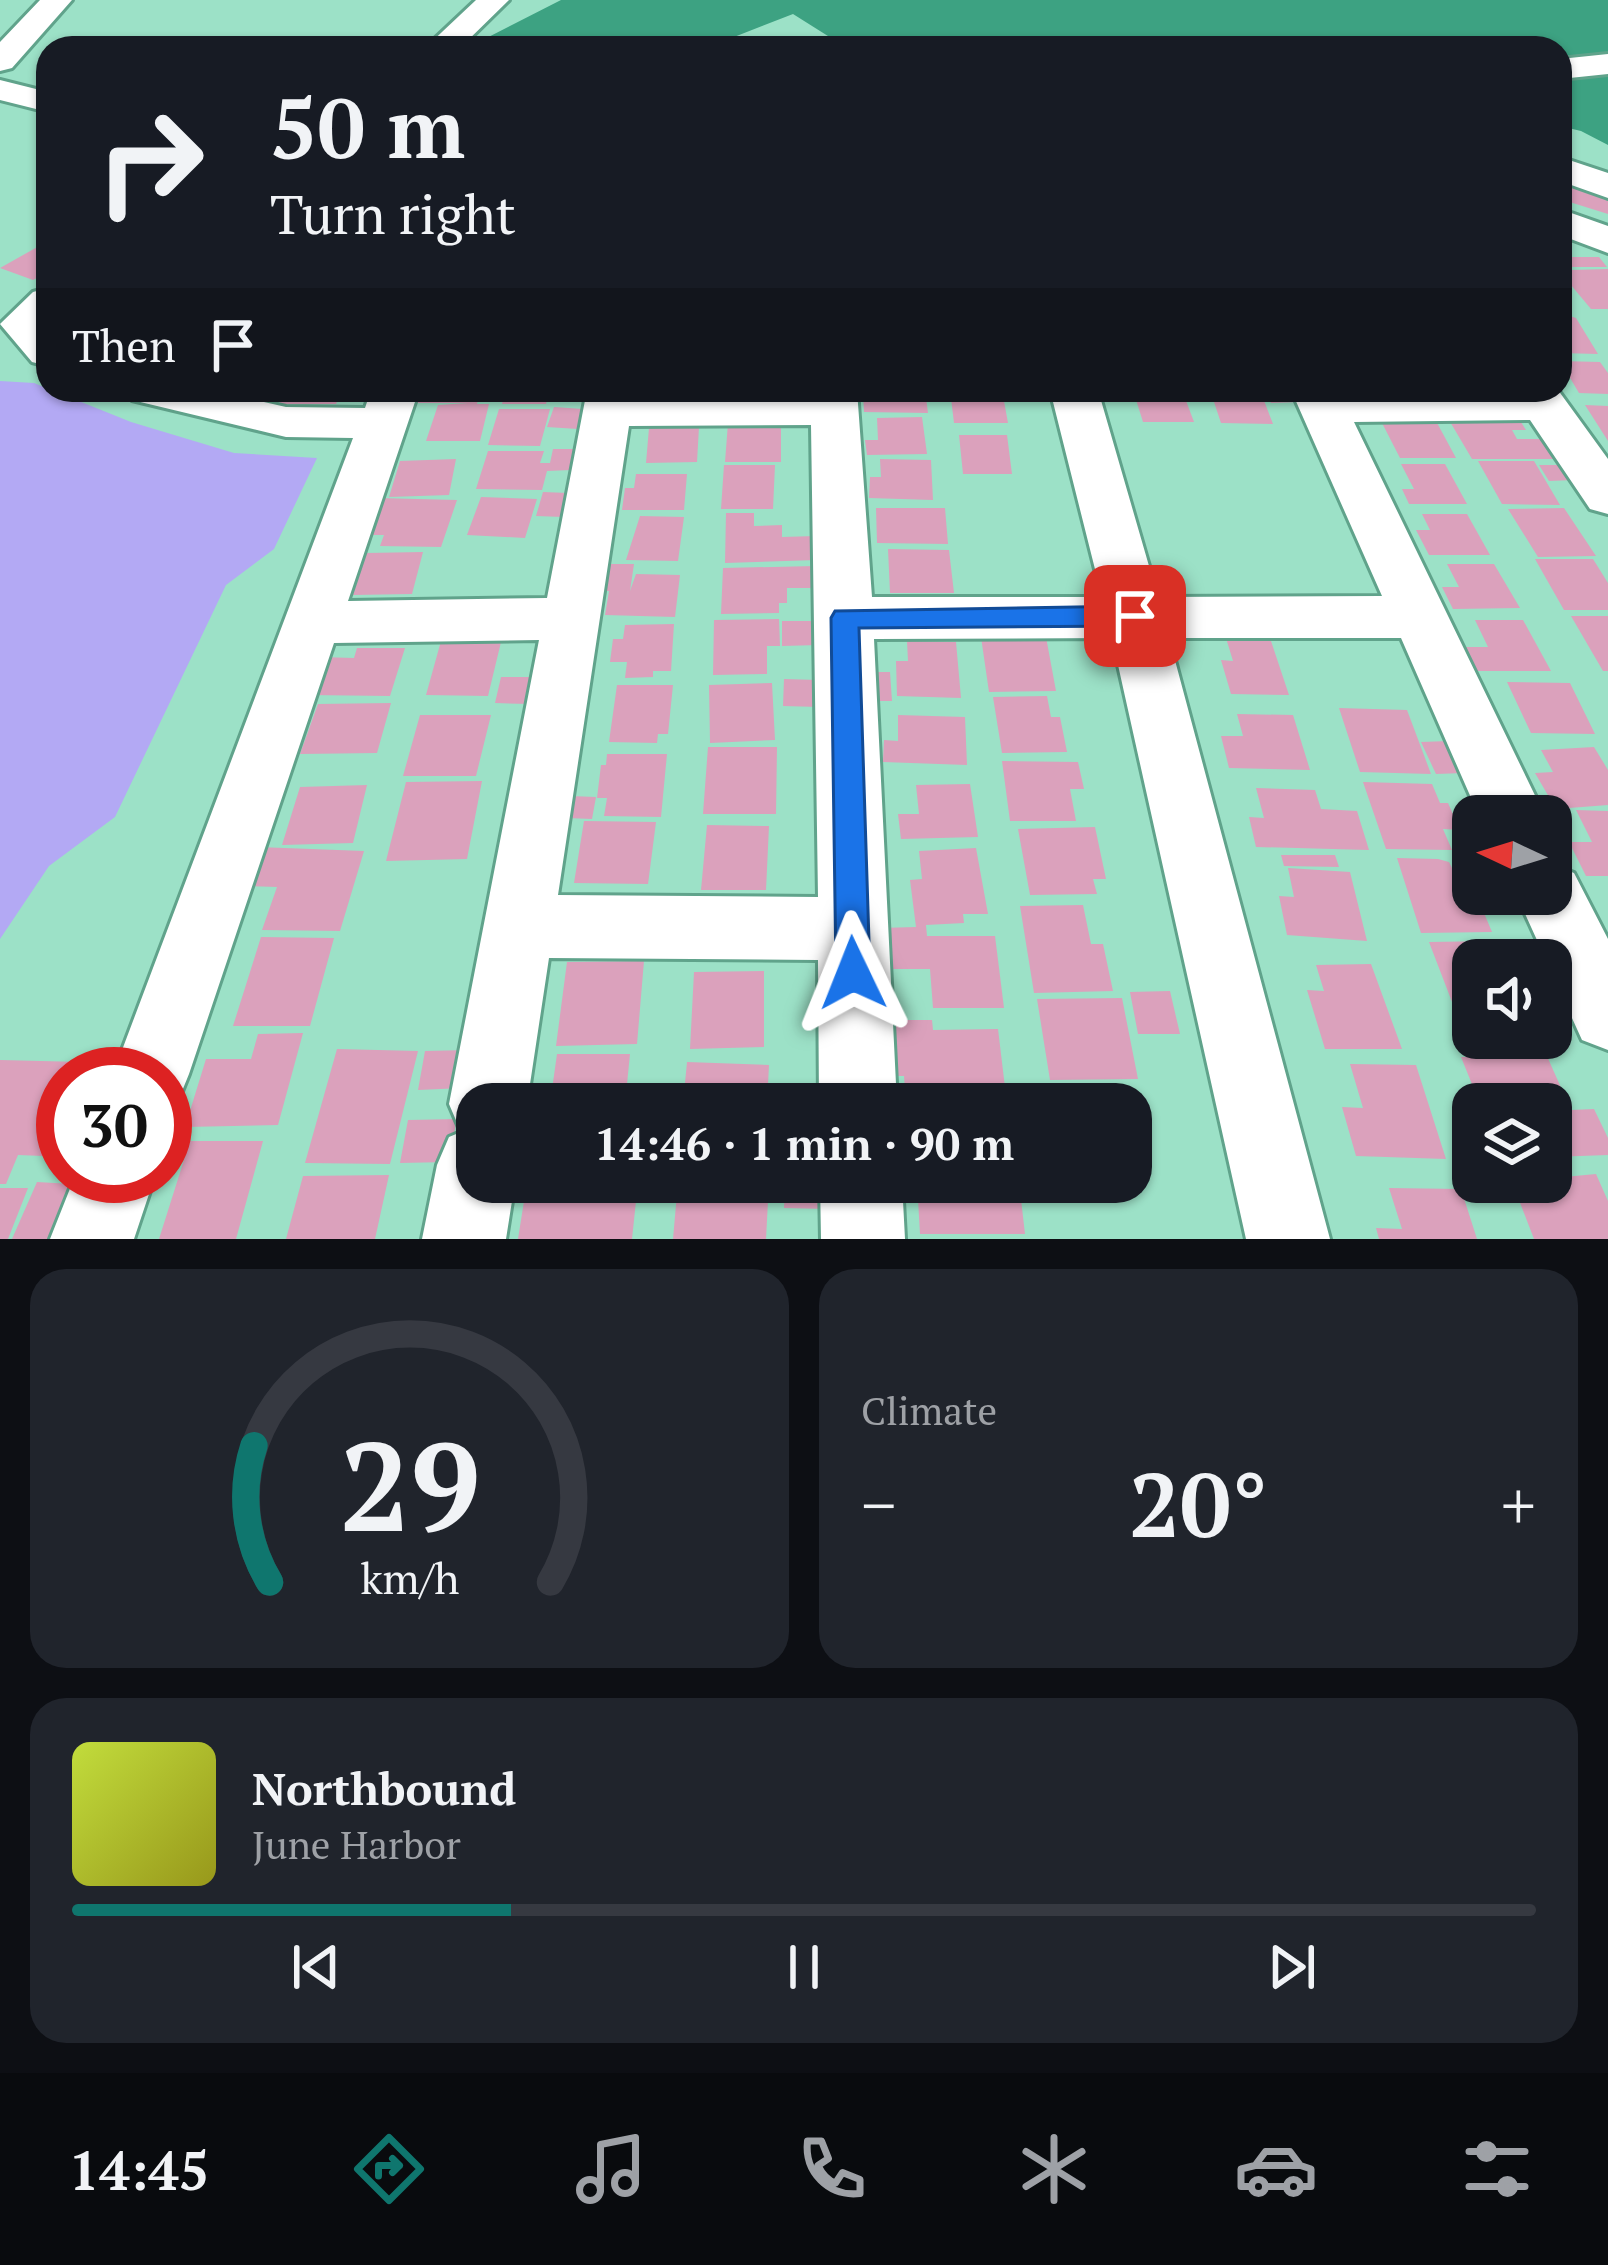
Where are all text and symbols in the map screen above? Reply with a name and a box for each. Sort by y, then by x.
text: 50 m [270,71,465,182]
icon: right [72,84,228,240]
text: Turn right [270,178,516,249]
icon: arrive [200,312,266,378]
text: Then [72,315,176,375]
pin [1084,565,1186,667]
icon: arrive [1102,583,1168,649]
north arrow [1452,795,1572,915]
map controls [1452,795,1572,1203]
position arrow [790,910,916,1036]
button: sound [1452,939,1572,1059]
speed limit sign: 30 [36,1047,192,1203]
button: layers [1452,1083,1572,1203]
text: 14:46 · 1 min · 90 m [594,1113,1014,1173]
text: Climate [861,1384,997,1436]
text: 29 [339,1401,480,1567]
text: 20° [1129,1443,1268,1563]
text: − [861,1460,896,1548]
text: + [1501,1460,1536,1548]
text: km/h [360,1548,459,1605]
text: Northbound [252,1758,516,1818]
text: June Harbor [252,1818,461,1870]
icon: previous [283,1934,349,2000]
icon: pause [771,1934,837,2000]
icon: next [1259,1934,1325,2000]
icon: directions [347,2127,431,2211]
icon: music [569,2127,653,2211]
icon: phone [790,2127,874,2211]
icon: climate [1012,2127,1096,2211]
icon: car [1234,2127,1318,2211]
icon: filters [1455,2127,1539,2211]
text: 14:45 [69,2134,209,2205]

